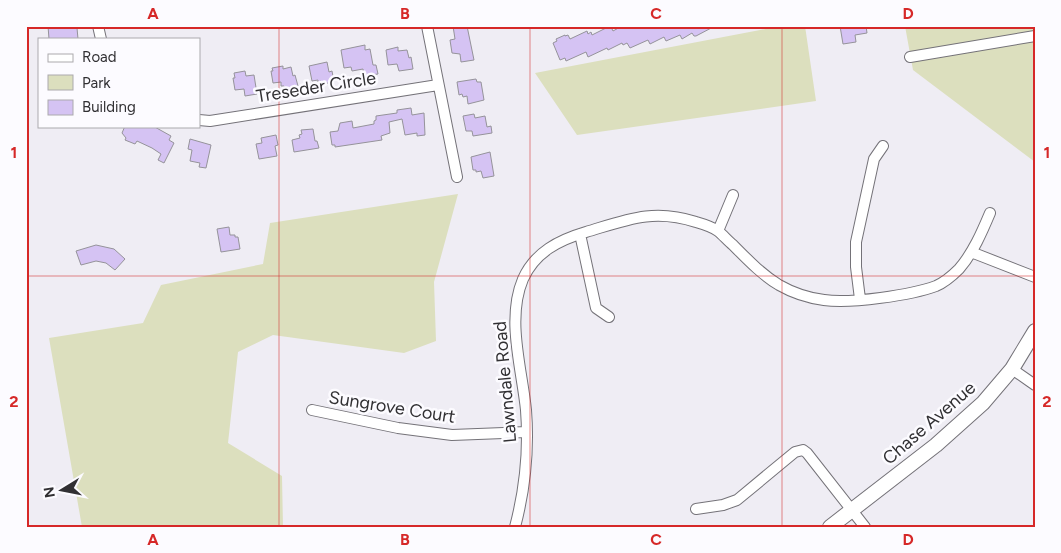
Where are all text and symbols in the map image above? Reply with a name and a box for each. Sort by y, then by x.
text: A [147,4,159,23]
text: B [400,4,410,23]
text: C [650,4,662,23]
text: D [902,4,914,23]
legend [38,38,200,128]
text: Road [82,48,117,66]
street label: Treseder Circle [255,67,378,107]
text: Park [82,74,111,92]
text: Building [82,98,136,116]
text: 1 [11,143,17,162]
text: 1 [1044,143,1050,162]
street label: Lawndale Road [489,320,521,444]
street label: Chase Avenue [878,377,980,469]
street label: Sungrove Court [327,386,457,428]
text: 2 [9,392,19,411]
text: 2 [1042,392,1052,411]
north arrow [38,466,88,516]
text: N [40,485,59,499]
text: A [147,530,159,549]
text: B [400,530,410,549]
text: C [650,530,662,549]
text: D [902,530,914,549]

